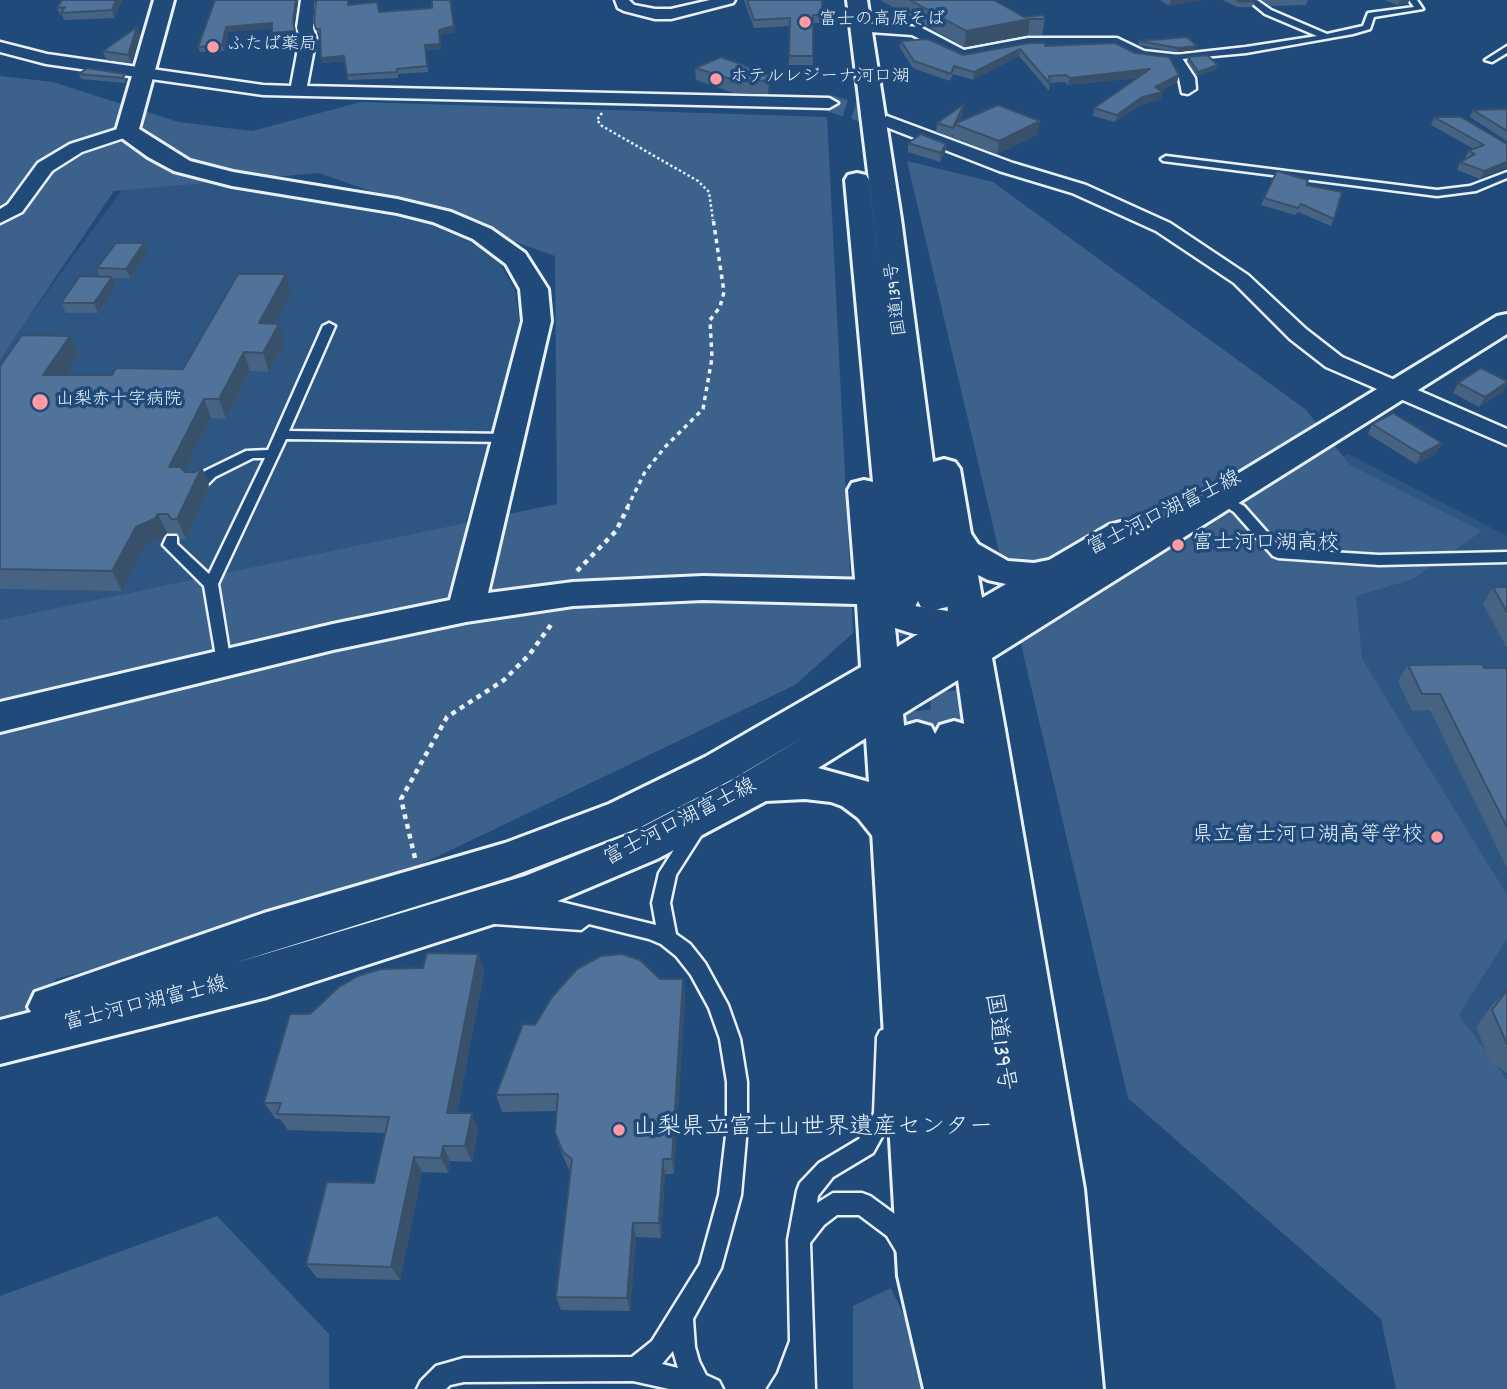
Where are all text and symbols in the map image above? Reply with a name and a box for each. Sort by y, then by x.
place label: 富士の高原そば [819,11,945,33]
marker: 富士の高原そば [797,14,813,30]
place label: ふたば薬局 [227,36,317,58]
marker: ふたば薬局 [205,39,221,55]
place label: ホテルレジーナ河口湖 [730,68,910,90]
marker: ホテルレジーナ河口湖 [708,71,724,87]
street label: 国道139号 [883,261,913,337]
place label: 山梨赤十字病院 [56,391,182,413]
marker: 山梨赤十字病院 [30,392,50,412]
street label: 富士河口湖富士線 [1084,467,1246,563]
place label: 富士河口湖高校 [1192,532,1339,558]
marker: 富士河口湖高校 [1170,537,1186,553]
street label: 富士河口湖富士線 [600,775,762,873]
place label: 県立富士河口湖高等学校 [1192,824,1423,850]
marker: 県立富士河口湖高等学校 [1429,829,1445,845]
street label: 富士河口湖富士線 [61,973,231,1039]
street label: 国道139号 [976,991,1018,1093]
place label: 山梨県立富士山世界遺産センター [633,1116,993,1144]
marker: 山梨県立富士山世界遺産センター [611,1122,627,1138]

